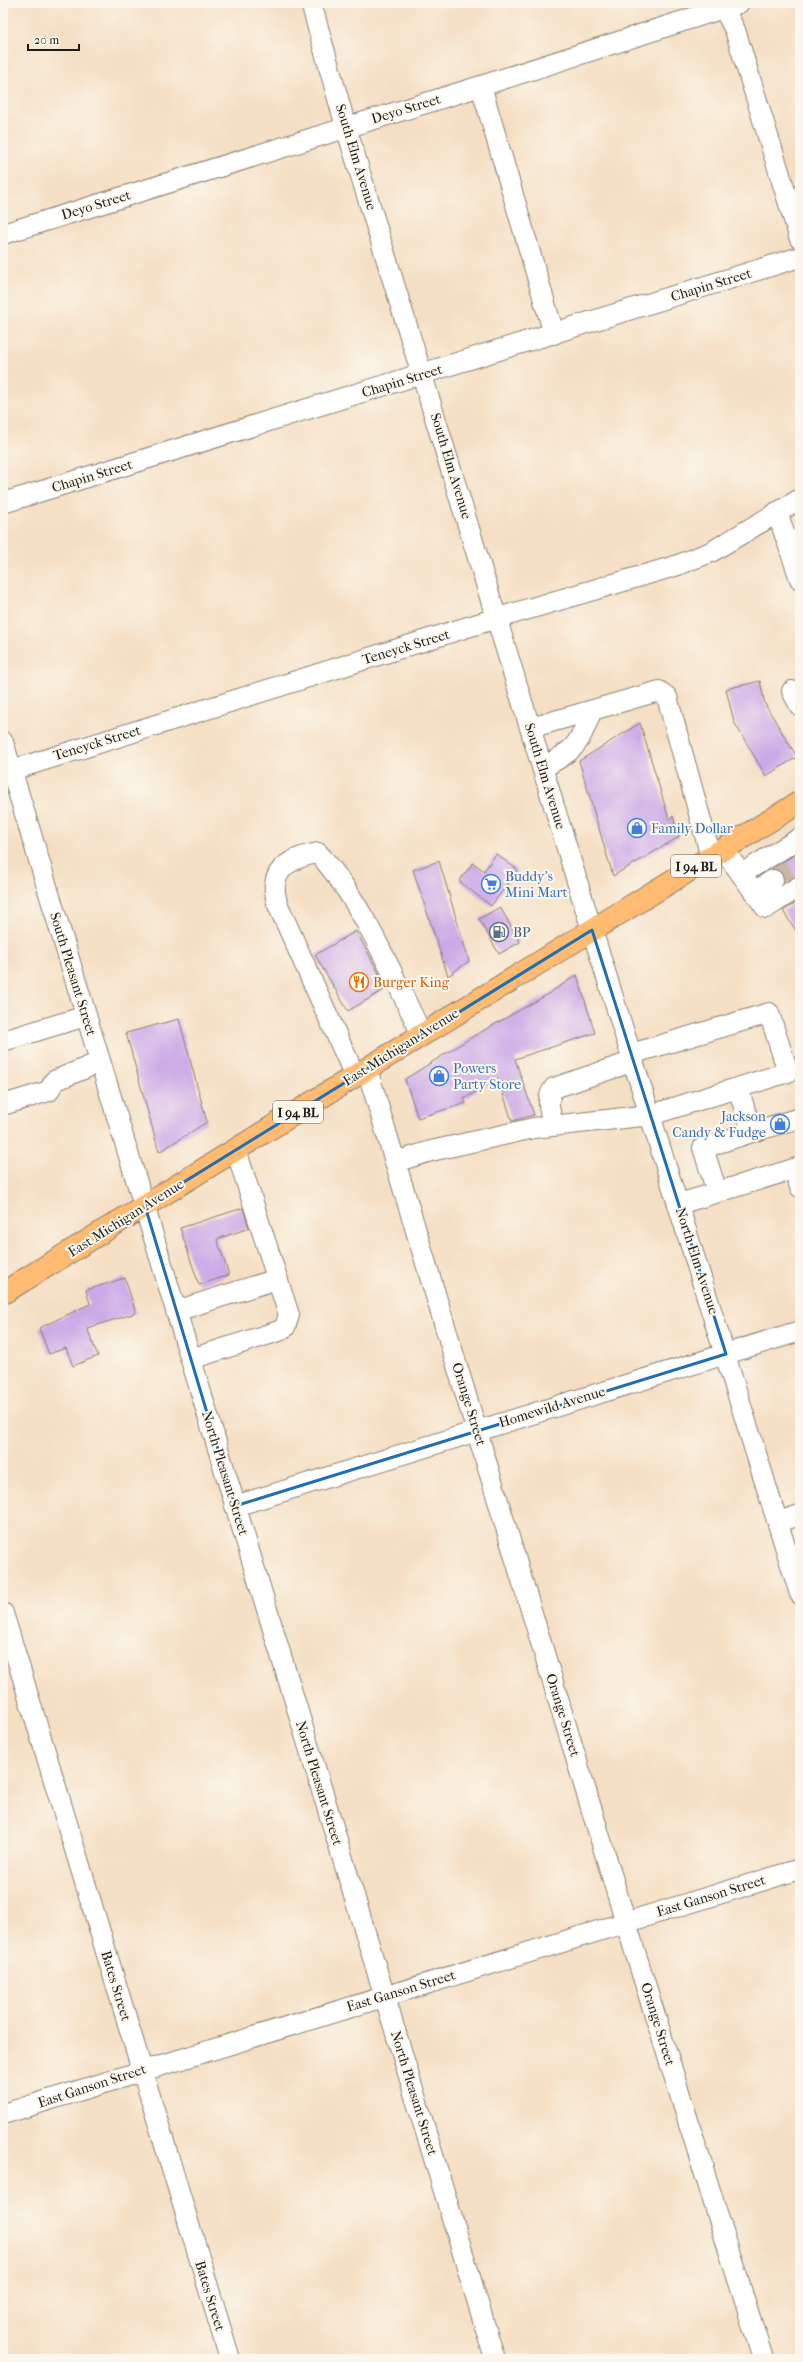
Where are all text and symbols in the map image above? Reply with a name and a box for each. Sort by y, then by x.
scale bar [28,26,79,52]
text: 20 m [34,33,59,47]
street label: Deyo Street [369,90,443,128]
street label: South Elm Avenue [332,102,380,212]
street label: Deyo Street [59,186,133,224]
street label: Chapin Street [669,265,753,305]
street label: Chapin Street [360,361,444,401]
street label: South Elm Avenue [427,411,475,521]
street label: Chapin Street [50,456,134,496]
street label: Teneyck Street [360,626,452,668]
street label: South Elm Avenue [521,721,569,831]
street label: Teneyck Street [51,722,143,764]
shop icon: Family Dollar [626,817,648,839]
place label: Family Dollar [651,820,733,837]
road number: I 94 BL [671,855,721,877]
place label: Buddy's Mini Mart [505,868,568,901]
supermarket icon: Buddy's Mini Mart [480,873,502,895]
street label: South Pleasant Street [46,910,100,1038]
fuel station icon: BP [488,921,510,943]
place label: BP [513,924,531,941]
restaurant icon: Burger King [348,971,370,993]
place label: Burger King [373,974,450,991]
street label: East Michigan Avenue [340,1004,462,1090]
place label: Powers Party Store [453,1060,521,1093]
shop icon: Powers Party Store [428,1065,450,1087]
road number: I 94 BL [273,1101,323,1123]
place label: Jackson Candy & Fudge [672,1108,766,1141]
shop icon: Jackson Candy & Fudge [769,1113,791,1135]
street label: East Michigan Avenue [65,1175,187,1261]
street label: North Elm Avenue [672,1205,722,1317]
street label: Orange Street [448,1360,490,1448]
street label: Homewild Avenue [497,1383,607,1431]
street label: North Pleasant Street [198,1409,252,1537]
street label: Orange Street [542,1671,584,1759]
street label: North Pleasant Street [292,1719,346,1847]
street label: East Ganson Street [655,1871,767,1921]
street label: Bates Street [97,1949,135,2023]
street label: East Ganson Street [345,1966,457,2016]
street label: Orange Street [637,1980,679,2068]
street label: North Pleasant Street [387,2029,441,2157]
street label: East Ganson Street [36,2060,148,2112]
street label: Bates Street [191,2259,229,2333]

